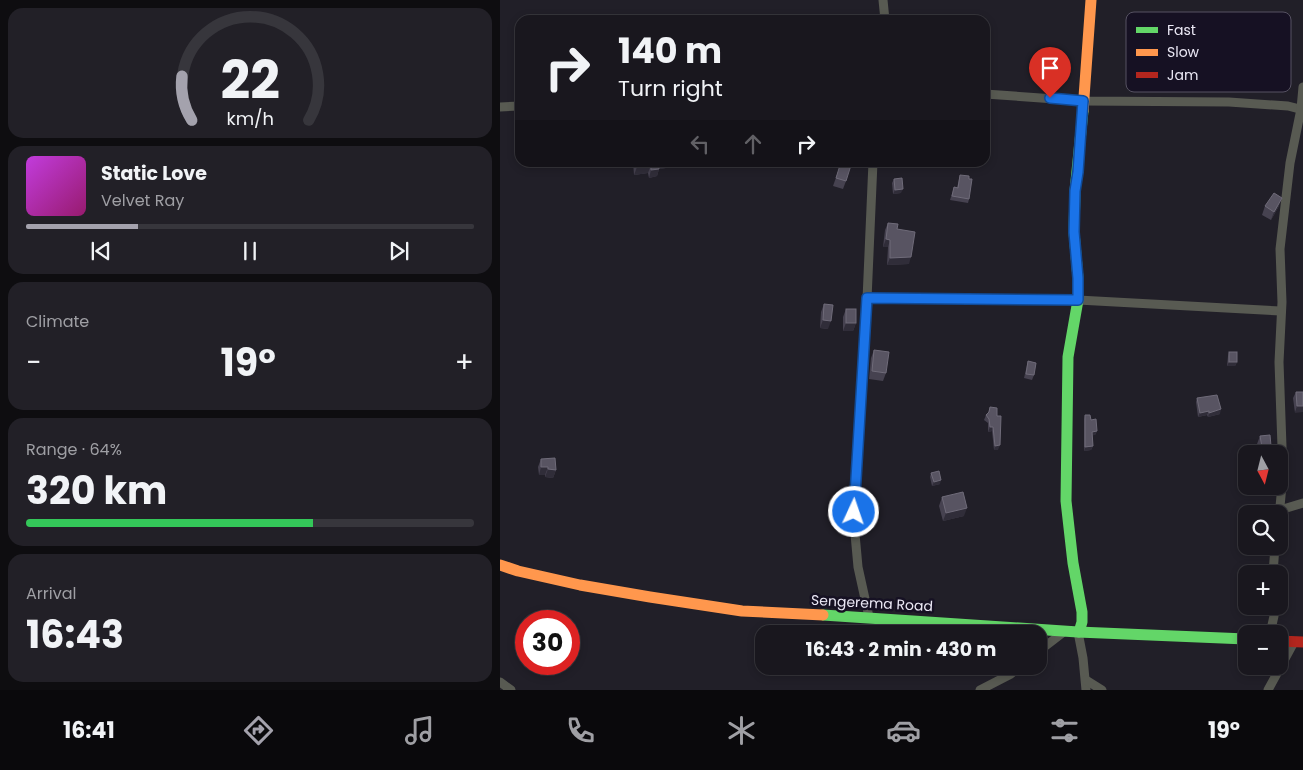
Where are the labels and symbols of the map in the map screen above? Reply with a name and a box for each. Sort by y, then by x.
legend [1126,12,1291,92]
text: Fast [1167,20,1196,40]
text: Slow [1167,42,1200,62]
pin [1029,47,1071,98]
text: Jam [1167,65,1198,85]
north arrow [1238,445,1288,495]
position arrow [827,485,879,537]
street label: Sengerema Road [811,590,933,616]
speed limit sign: 30 [515,610,580,675]

